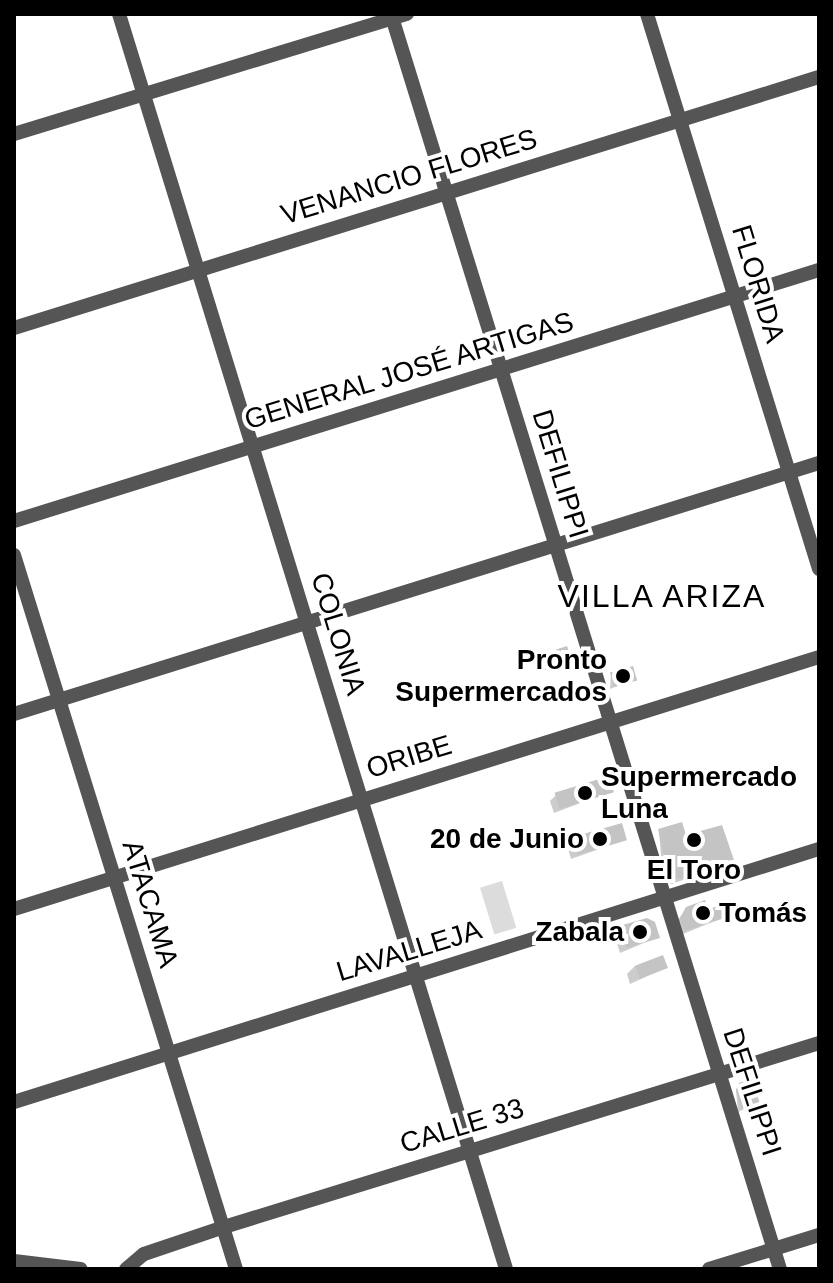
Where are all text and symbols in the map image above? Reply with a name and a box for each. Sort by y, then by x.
street label: VENANCIO FLORES [277,122,541,232]
street label: FLORIDA [724,221,792,347]
street label: GENERAL JOSÉ ARTIGAS [239,305,579,437]
street label: DEFILIPPI [525,406,595,542]
street label: COLONIA [304,569,372,699]
district label: VILLA ARIZA [556,577,768,615]
place label: Pronto Supermercados [395,643,607,709]
marker: Pronto Supermercados [614,667,632,685]
street label: ORIBE [362,728,456,786]
place label: Supermercado Luna [601,760,797,826]
marker: Supermercado Luna [576,784,594,802]
place label: 20 de Junio [430,822,584,856]
marker: 20 de Junio [591,830,609,848]
marker: El Toro [685,831,703,849]
street label: ATACAMA [115,836,185,972]
place label: El Toro [647,853,741,887]
place label: Tomás [719,896,807,930]
marker: Tomás [694,904,712,922]
street label: LAVALLEJA [332,913,486,989]
place label: Zabala [535,915,624,949]
marker: Zabala [631,923,649,941]
street label: DEFILIPPI [716,1024,788,1160]
street label: CALLE 33 [396,1091,528,1161]

